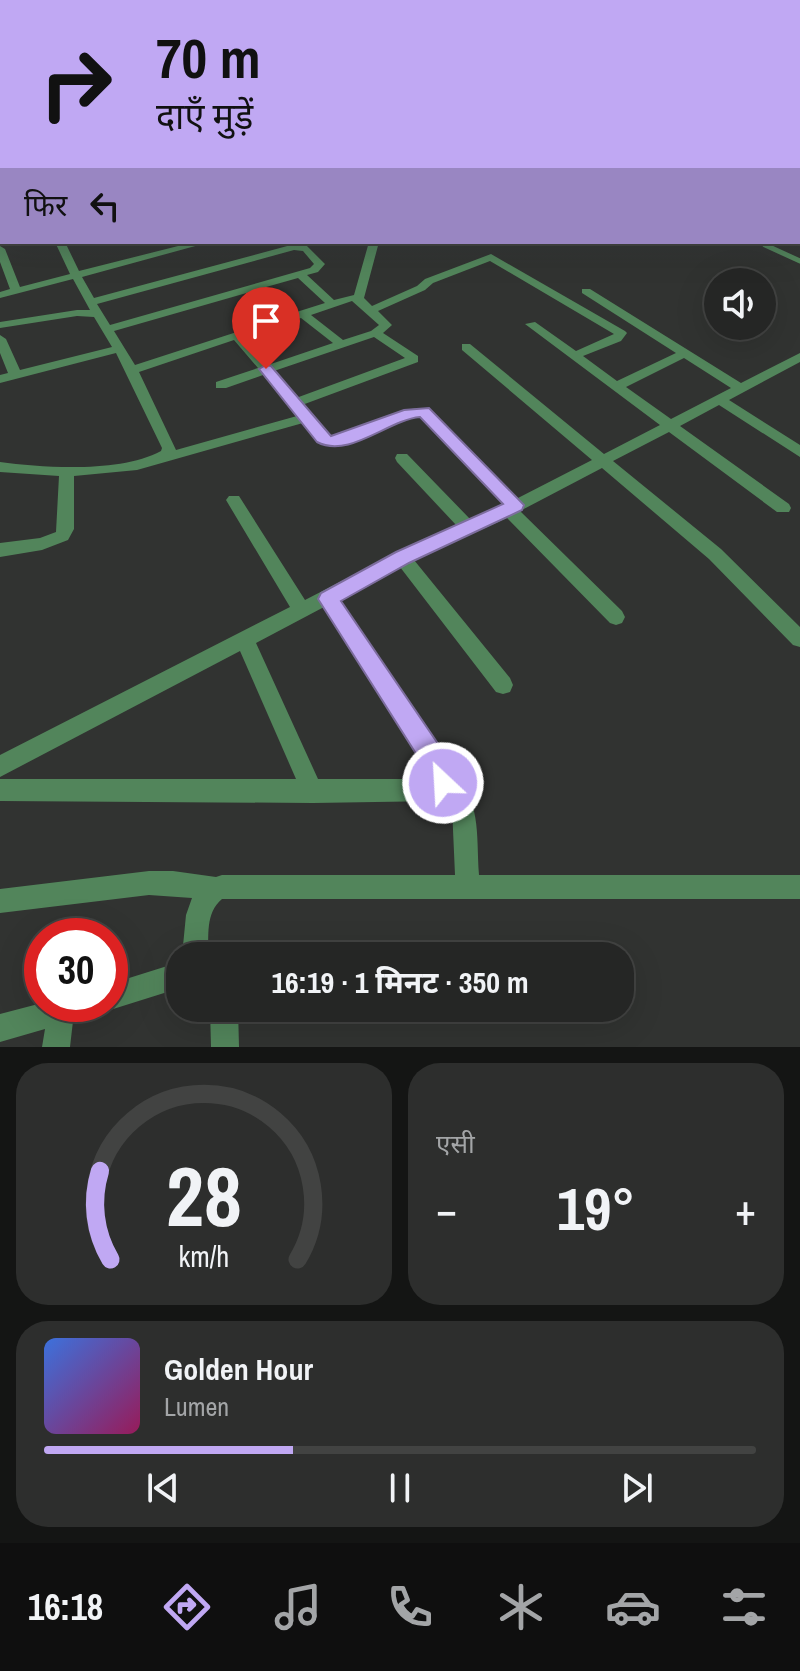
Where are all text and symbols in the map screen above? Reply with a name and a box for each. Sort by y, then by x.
text: 70 m [156,20,261,95]
icon: right [24,32,128,136]
text: दाएँ मुड़ें [156,92,253,140]
icon: left [83,184,127,228]
text: फिर [24,185,67,225]
map controls [704,268,776,340]
button: sound [704,268,776,340]
pin [232,287,300,369]
icon: arrive [244,299,288,343]
position arrow [401,741,485,825]
speed limit sign: 30 [24,918,128,1022]
text: 16:19 · 1 मिनट · 350 m [271,962,529,1002]
text: एसी [436,1126,475,1161]
text: 28 [166,1140,242,1252]
text: 19° [557,1168,635,1249]
text: − [436,1179,457,1239]
text: + [735,1179,756,1239]
text: km/h [179,1237,229,1276]
text: Golden Hour [164,1349,313,1389]
text: Lumen [164,1389,229,1424]
icon: previous [141,1466,185,1510]
icon: pause [378,1466,422,1510]
icon: next [615,1466,659,1510]
icon: directions [159,1579,215,1635]
icon: music [270,1579,326,1635]
icon: phone [382,1579,438,1635]
icon: climate [493,1579,549,1635]
icon: car [605,1579,661,1635]
icon: filters [716,1579,772,1635]
text: 16:18 [28,1583,103,1631]

